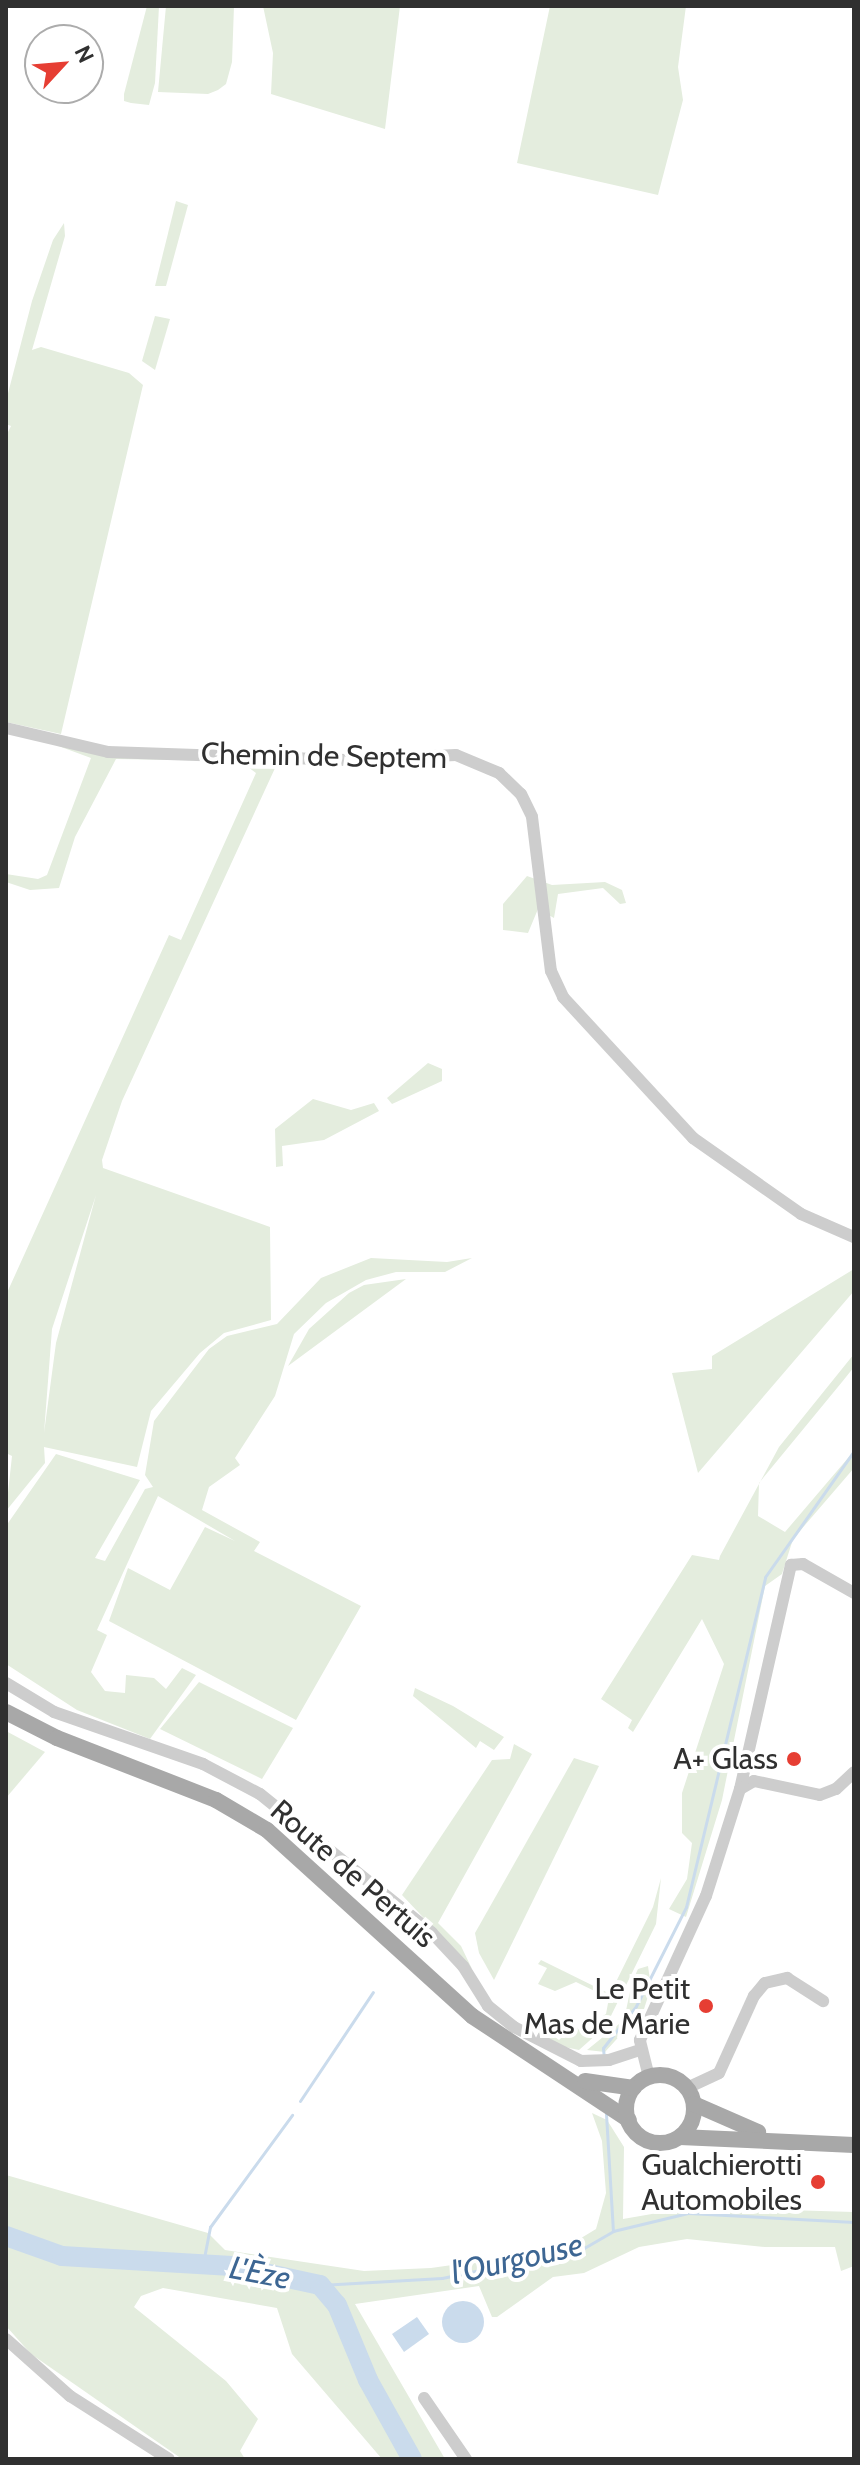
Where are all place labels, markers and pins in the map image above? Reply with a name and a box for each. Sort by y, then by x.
place label: A+ Glass [673,1741,778,1777]
marker: A+ Glass [785,1750,803,1768]
place label: Le Petit Mas de Marie [524,1971,690,2042]
marker: Le Petit Mas de Marie [697,1997,715,2015]
place label: Gualchierotti Automobiles [641,2147,802,2218]
marker: Gualchierotti Automobiles [809,2173,827,2191]

